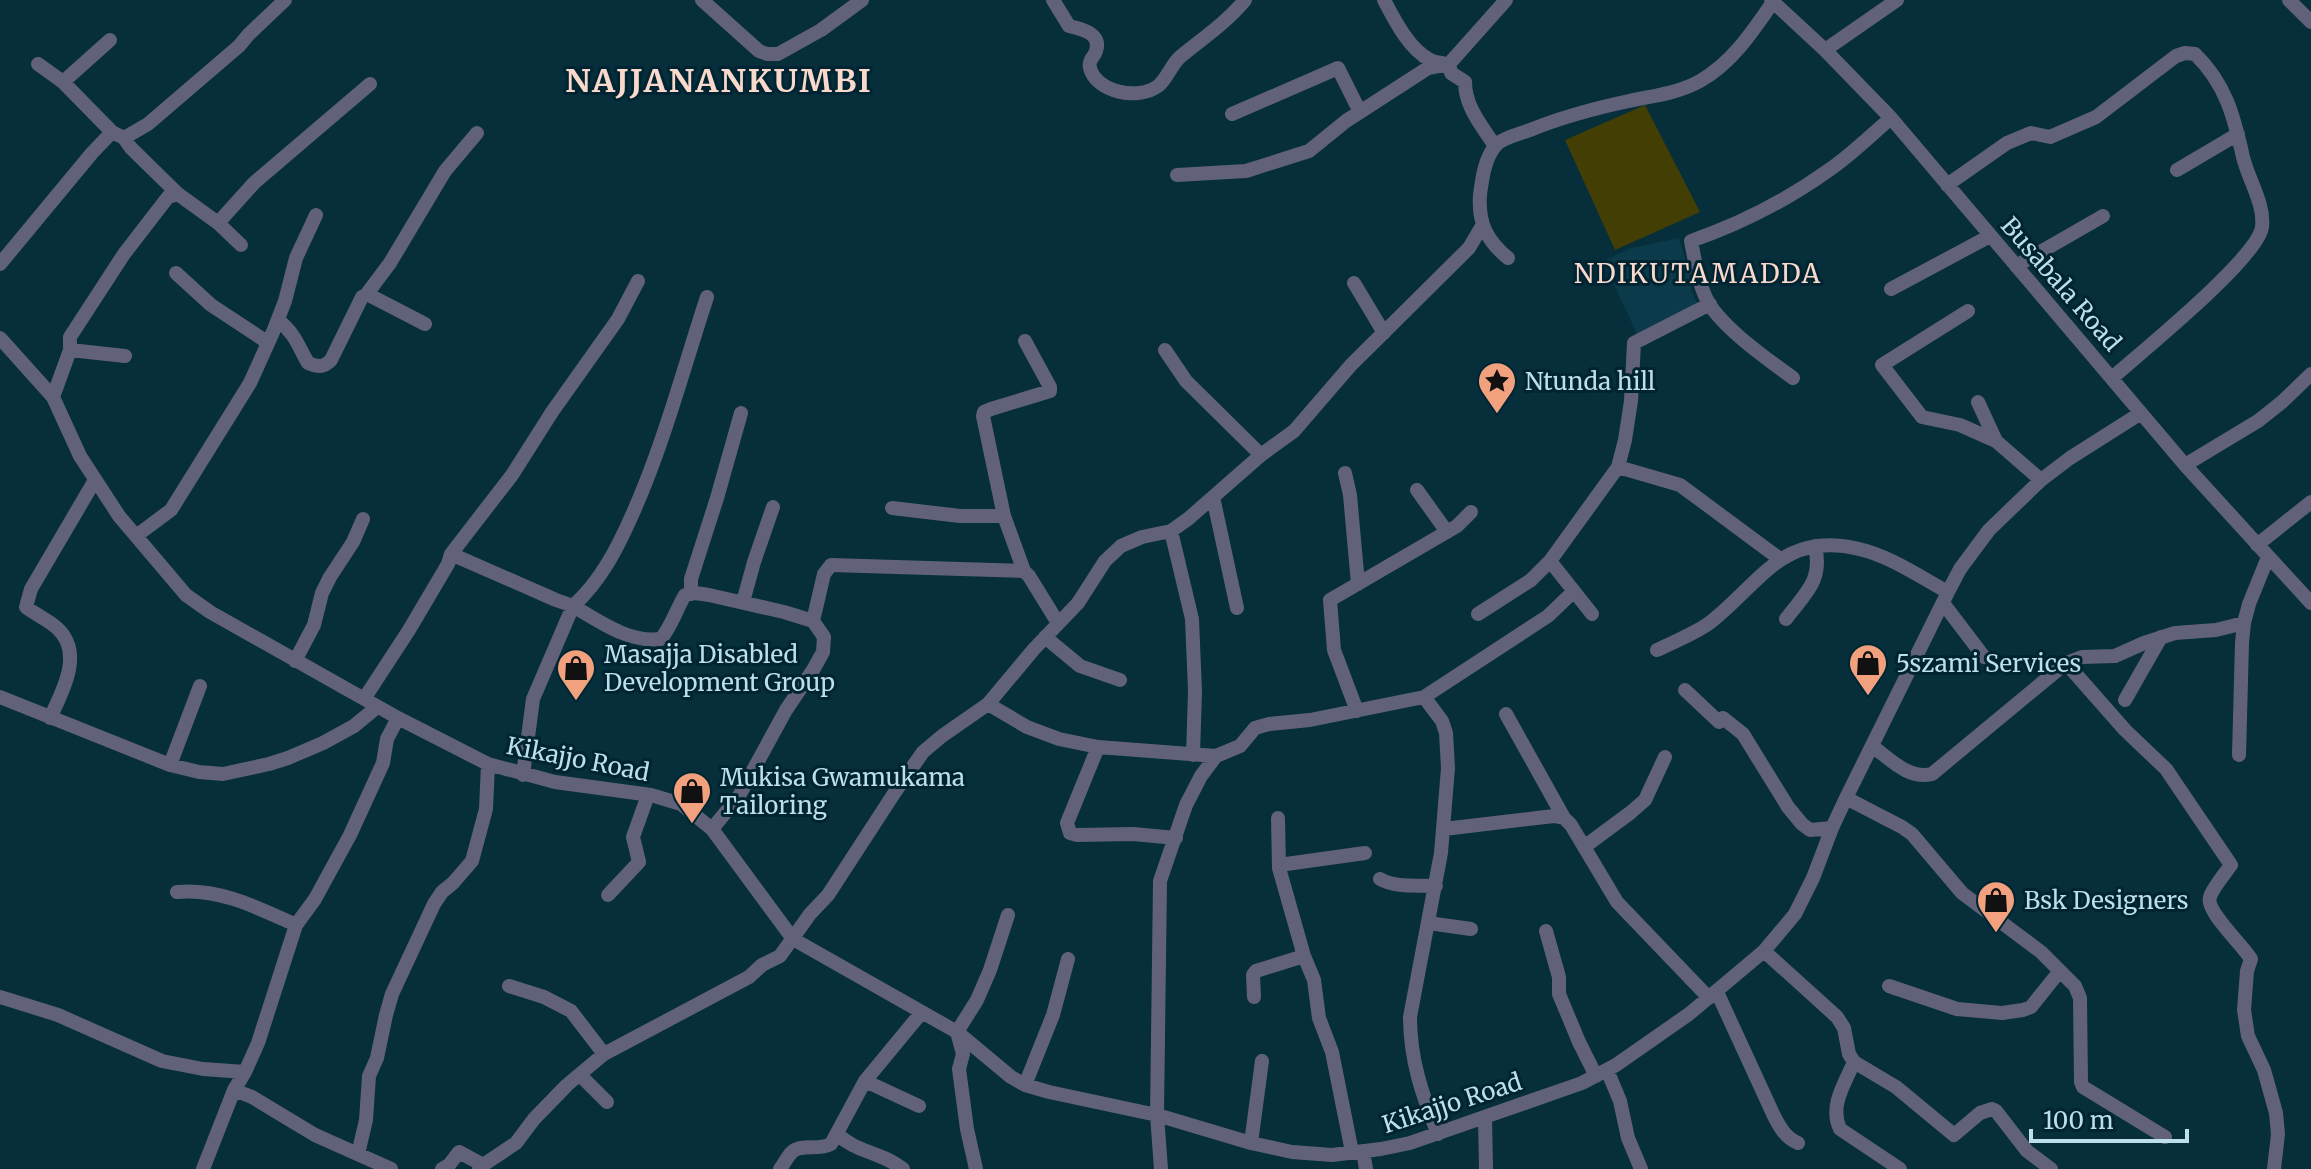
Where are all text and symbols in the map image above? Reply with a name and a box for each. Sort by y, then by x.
district label: NAJJANANKUMBI [565,61,873,101]
street label: Busabala Road [1994,210,2128,358]
district label: NDIKUTAMADDA [1574,257,1822,290]
place icon: Ntunda hill [1476,360,1518,415]
place label: Ntunda hill [1525,366,1655,397]
place label: Masajja Disabled Development Group [604,639,835,698]
shop icon: 5szami Services [1847,642,1889,697]
shop icon: Masajja Disabled Development Group [555,647,597,702]
place label: 5szami Services [1896,648,2081,679]
street label: Kikajjo Road [504,730,652,788]
place label: Mukisa Gwamukama Tailoring [720,762,965,821]
shop icon: Mukisa Gwamukama Tailoring [671,770,713,825]
shop icon: Bsk Designers [1975,879,2017,934]
place label: Bsk Designers [2024,885,2188,916]
street label: Kikajjo Road [1378,1066,1526,1140]
scale bar [2031,1093,2187,1143]
text: 100 m [2043,1105,2114,1136]

